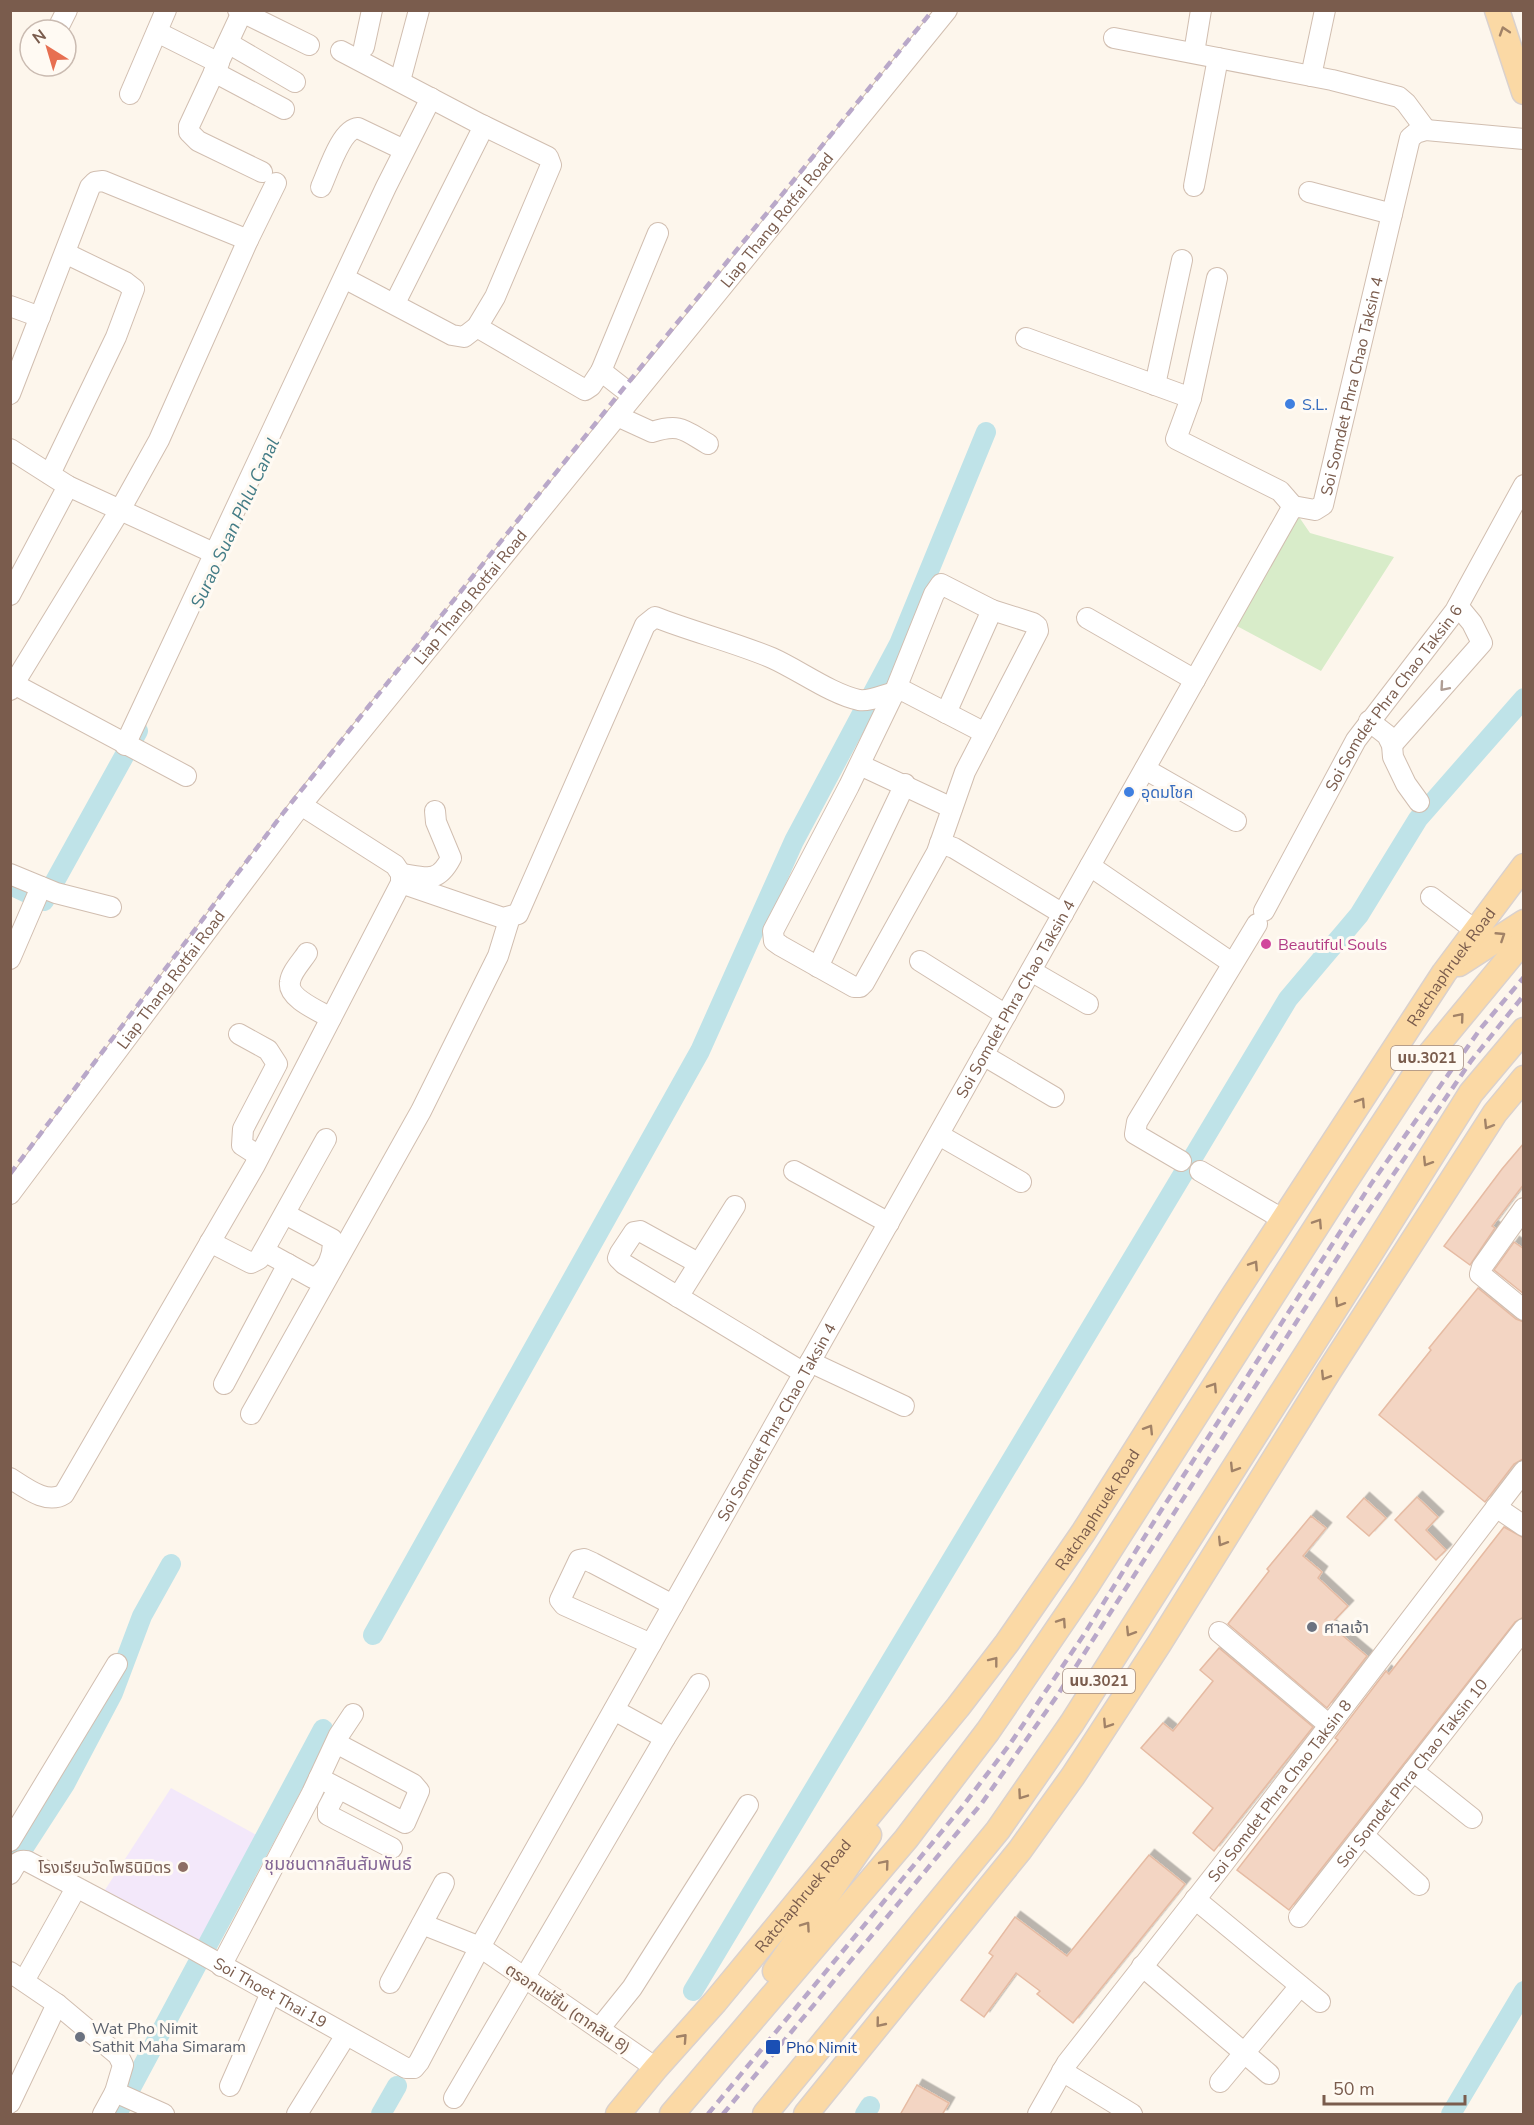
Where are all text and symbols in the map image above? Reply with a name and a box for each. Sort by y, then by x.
north arrow [18,18,78,78]
text: N [28,24,51,49]
one-way arrow [1499,26,1511,37]
street label: Liap Thang Rotfai Road [716,148,839,292]
street label: Soi Somdet Phra Chao Taksin 4 [1316,274,1389,498]
place label: S.L. [1302,394,1328,416]
marker: S.L. [1283,397,1297,411]
water label: Surao Suan Phlu Canal [185,434,285,612]
street label: Liap Thang Rotfai Road [409,525,532,670]
street label: Soi Somdet Phra Chao Taksin 6 [1320,601,1468,795]
one-way arrow [1440,680,1451,691]
place label: อุดมโชค [1141,782,1193,804]
marker: อุดมโชค [1122,785,1136,799]
street label: Soi Somdet Phra Chao Taksin 4 [951,896,1081,1102]
street label: Ratchaphruek Road [1402,903,1501,1031]
street label: Liap Thang Rotfai Road [112,906,230,1054]
one-way arrow [1495,931,1505,943]
place label: Beautiful Souls [1278,934,1387,956]
marker: Beautiful Souls [1259,937,1273,951]
one-way arrow [1453,1013,1464,1024]
road number: นบ.3021 [1391,1046,1463,1070]
one-way arrow [1354,1098,1365,1109]
one-way arrow [1484,1118,1495,1129]
one-way arrow [1423,1156,1435,1166]
one-way arrow [1311,1219,1323,1229]
one-way arrow [1247,1261,1258,1272]
one-way arrow [1335,1296,1346,1307]
street label: Soi Somdet Phra Chao Taksin 4 [712,1319,842,1526]
one-way arrow [1322,1370,1333,1381]
one-way arrow [1206,1383,1217,1394]
one-way arrow [1142,1425,1153,1436]
street label: Ratchaphruek Road [1050,1445,1145,1575]
one-way arrow [1230,1462,1242,1472]
one-way arrow [1218,1536,1230,1546]
place label: ศาลเจ้า [1324,1617,1369,1639]
one-way arrow [1055,1618,1066,1629]
marker: ศาลเจ้า [1305,1620,1319,1634]
one-way arrow [1125,1626,1137,1636]
one-way arrow [986,1656,997,1667]
road number: นบ.3021 [1063,1669,1135,1693]
street label: Soi Somdet Phra Chao Taksin 10 [1332,1674,1493,1872]
street label: Soi Somdet Phra Chao Taksin 8 [1203,1695,1357,1887]
one-way arrow [1103,1718,1114,1729]
one-way arrow [1018,1788,1029,1799]
street label: Ratchaphruek Road [750,1835,857,1958]
district label: ชุมชนตากสินสัมพันธ์ [264,1852,412,1876]
place label: โรงเรียนวัดโพธินิมิตร [38,1857,171,1879]
marker: โรงเรียนวัดโพธินิมิตร [176,1860,190,1874]
one-way arrow [877,1860,888,1871]
one-way arrow [799,1921,810,1932]
street label: Soi Thoet Thai 19 [209,1953,331,2034]
street label: ตรอกแซ่ซิ้ม (ตากสิน 8) [501,1959,634,2059]
one-way arrow [876,2016,887,2027]
place label: Wat Pho Nimit Sathit Maha Simaram [92,2018,246,2058]
marker: Wat Pho Nimit Sathit Maha Simaram [73,2030,87,2044]
one-way arrow [676,2034,687,2044]
place label: Pho Nimit [786,2037,857,2059]
marker: Pho Nimit [764,2038,782,2056]
scale bar [1324,2068,1465,2106]
text: 50 m [1333,2077,1375,2101]

